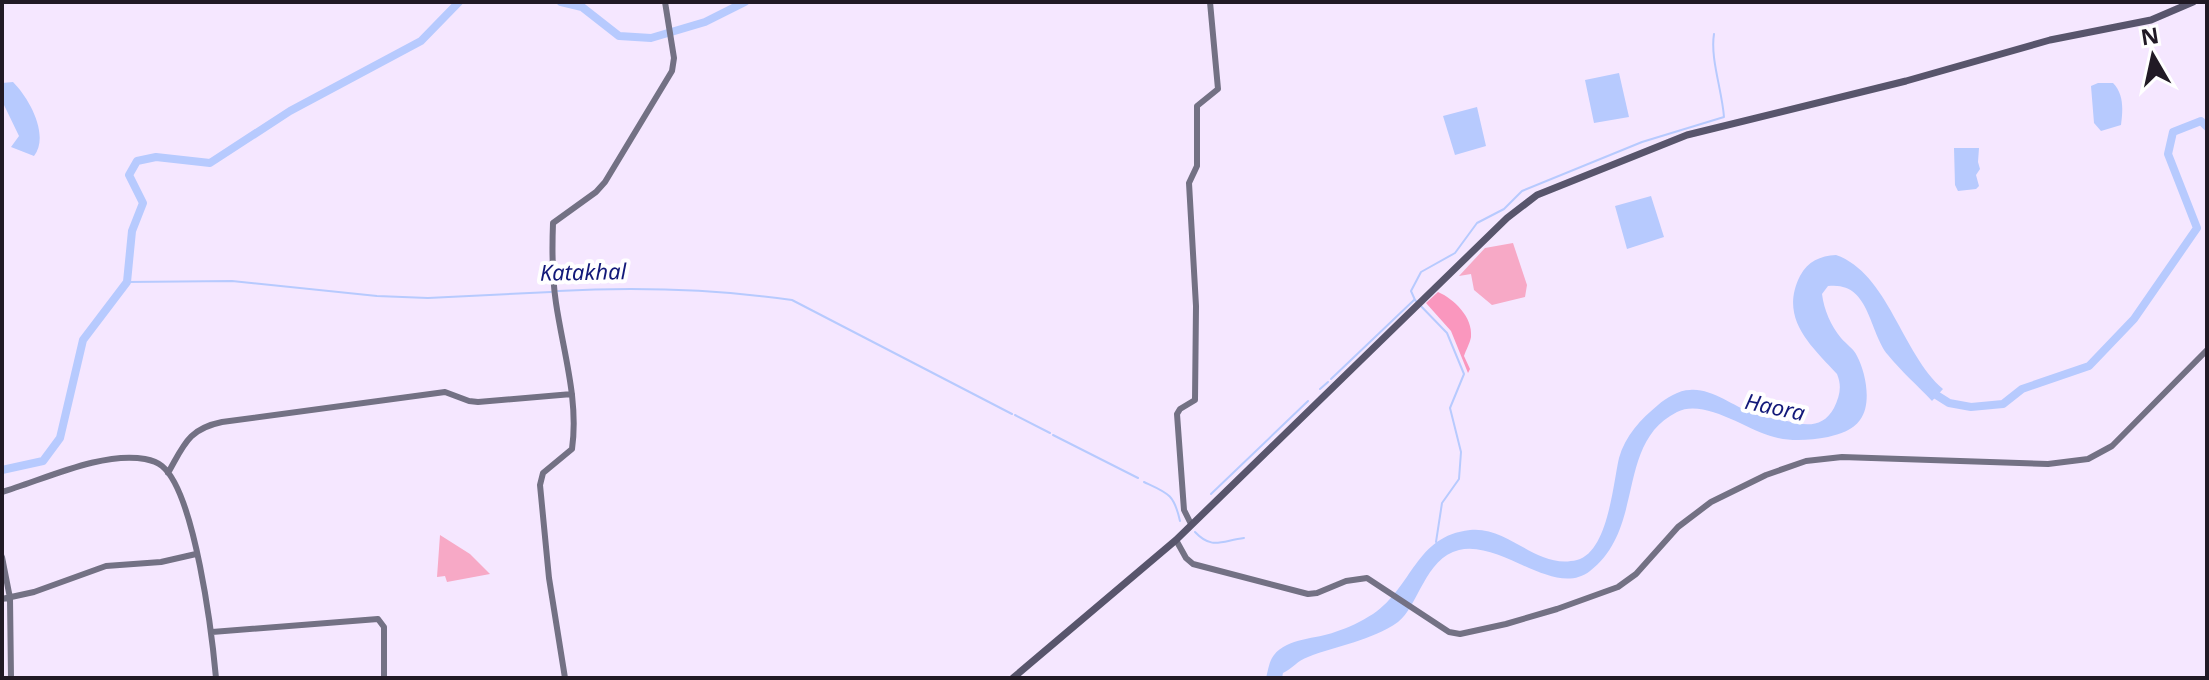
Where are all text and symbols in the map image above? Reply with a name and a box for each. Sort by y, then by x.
north arrow [2113,16,2193,96]
text: N [2139,19,2161,51]
water label: Katakhal [539,255,628,287]
water label: Haora [1742,385,1808,427]

